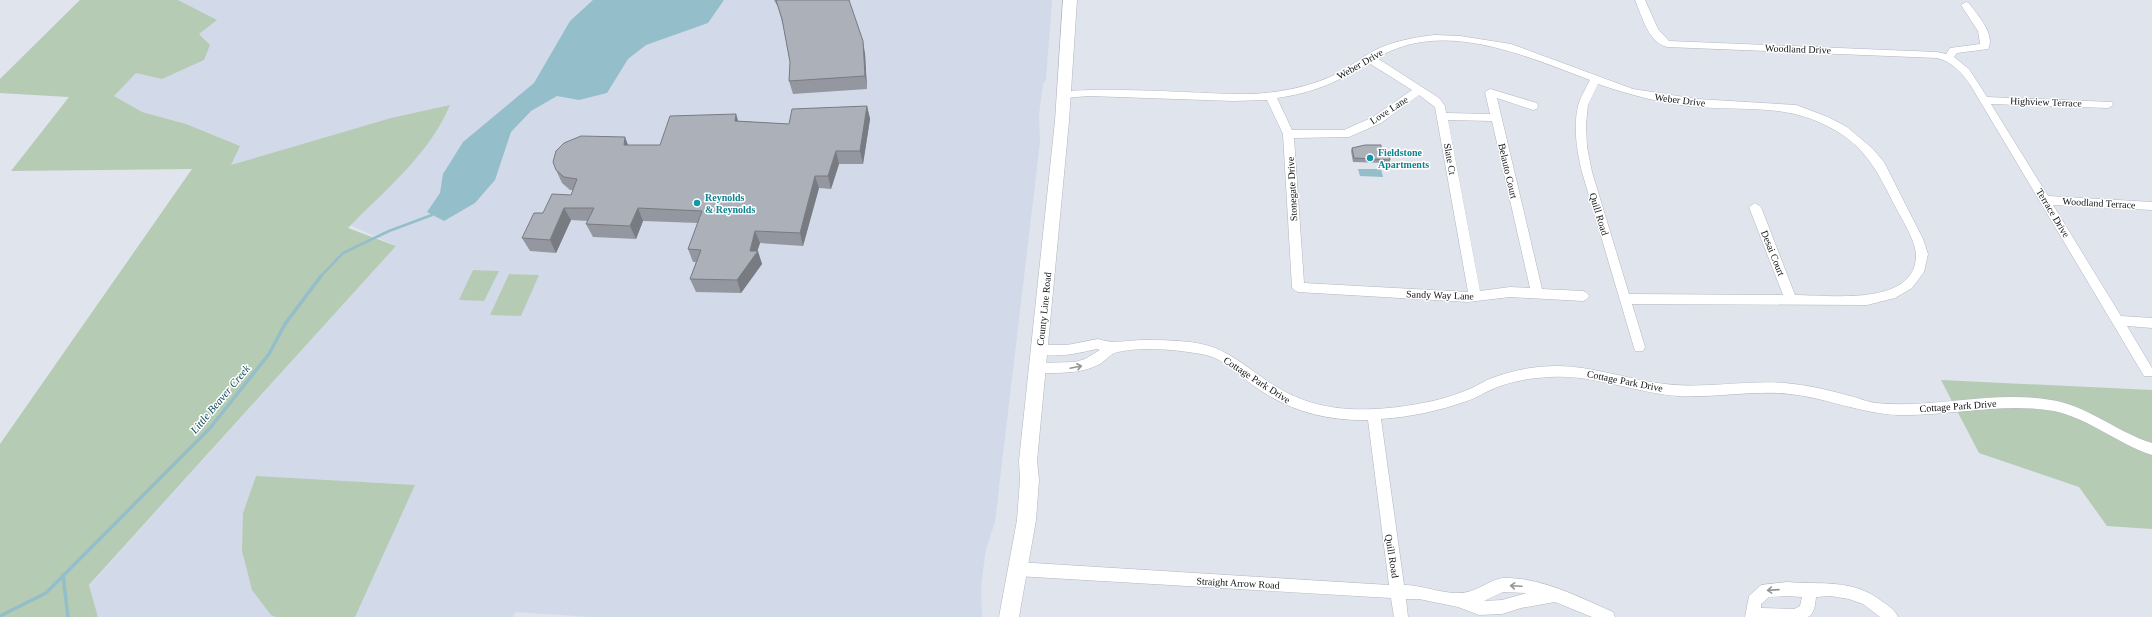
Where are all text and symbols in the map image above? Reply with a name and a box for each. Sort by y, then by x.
street label: Woodland Drive [1765,42,1832,56]
street label: Weber Drive [1335,46,1385,82]
street label: Weber Drive [1654,91,1707,109]
street label: Love Lane [1368,93,1411,126]
street label: Highview Terrace [2010,95,2083,109]
street label: Slate Ct [1442,142,1458,176]
street label: Belauto Court [1496,142,1520,200]
place label: Fieldstone Apartments [1378,147,1429,170]
marker: Fieldstone Apartments [1365,153,1375,163]
street label: Stonegate Drive [1285,156,1299,222]
street label: Terrace Drive [2034,187,2072,240]
street label: Quill Road [1587,191,1611,237]
place label: Reynolds & Reynolds [705,192,755,215]
street label: Woodland Terrace [2062,196,2136,210]
marker: Reynolds & Reynolds [692,198,702,208]
street label: Desai Court [1759,229,1787,278]
street label: County Line Road [1035,272,1053,346]
street label: Sandy Way Lane [1406,288,1475,302]
street label: Cottage Park Drive [1222,354,1293,406]
water label: Little Beaver Creek [187,361,253,436]
one-way arrow [1070,362,1083,370]
street label: Cottage Park Drive [1586,368,1664,394]
street label: Cottage Park Drive [1919,398,1997,414]
street label: Quill Road [1383,533,1401,579]
street label: Straight Arrow Road [1196,575,1280,591]
one-way arrow [1510,582,1523,590]
one-way arrow [1767,586,1780,593]

